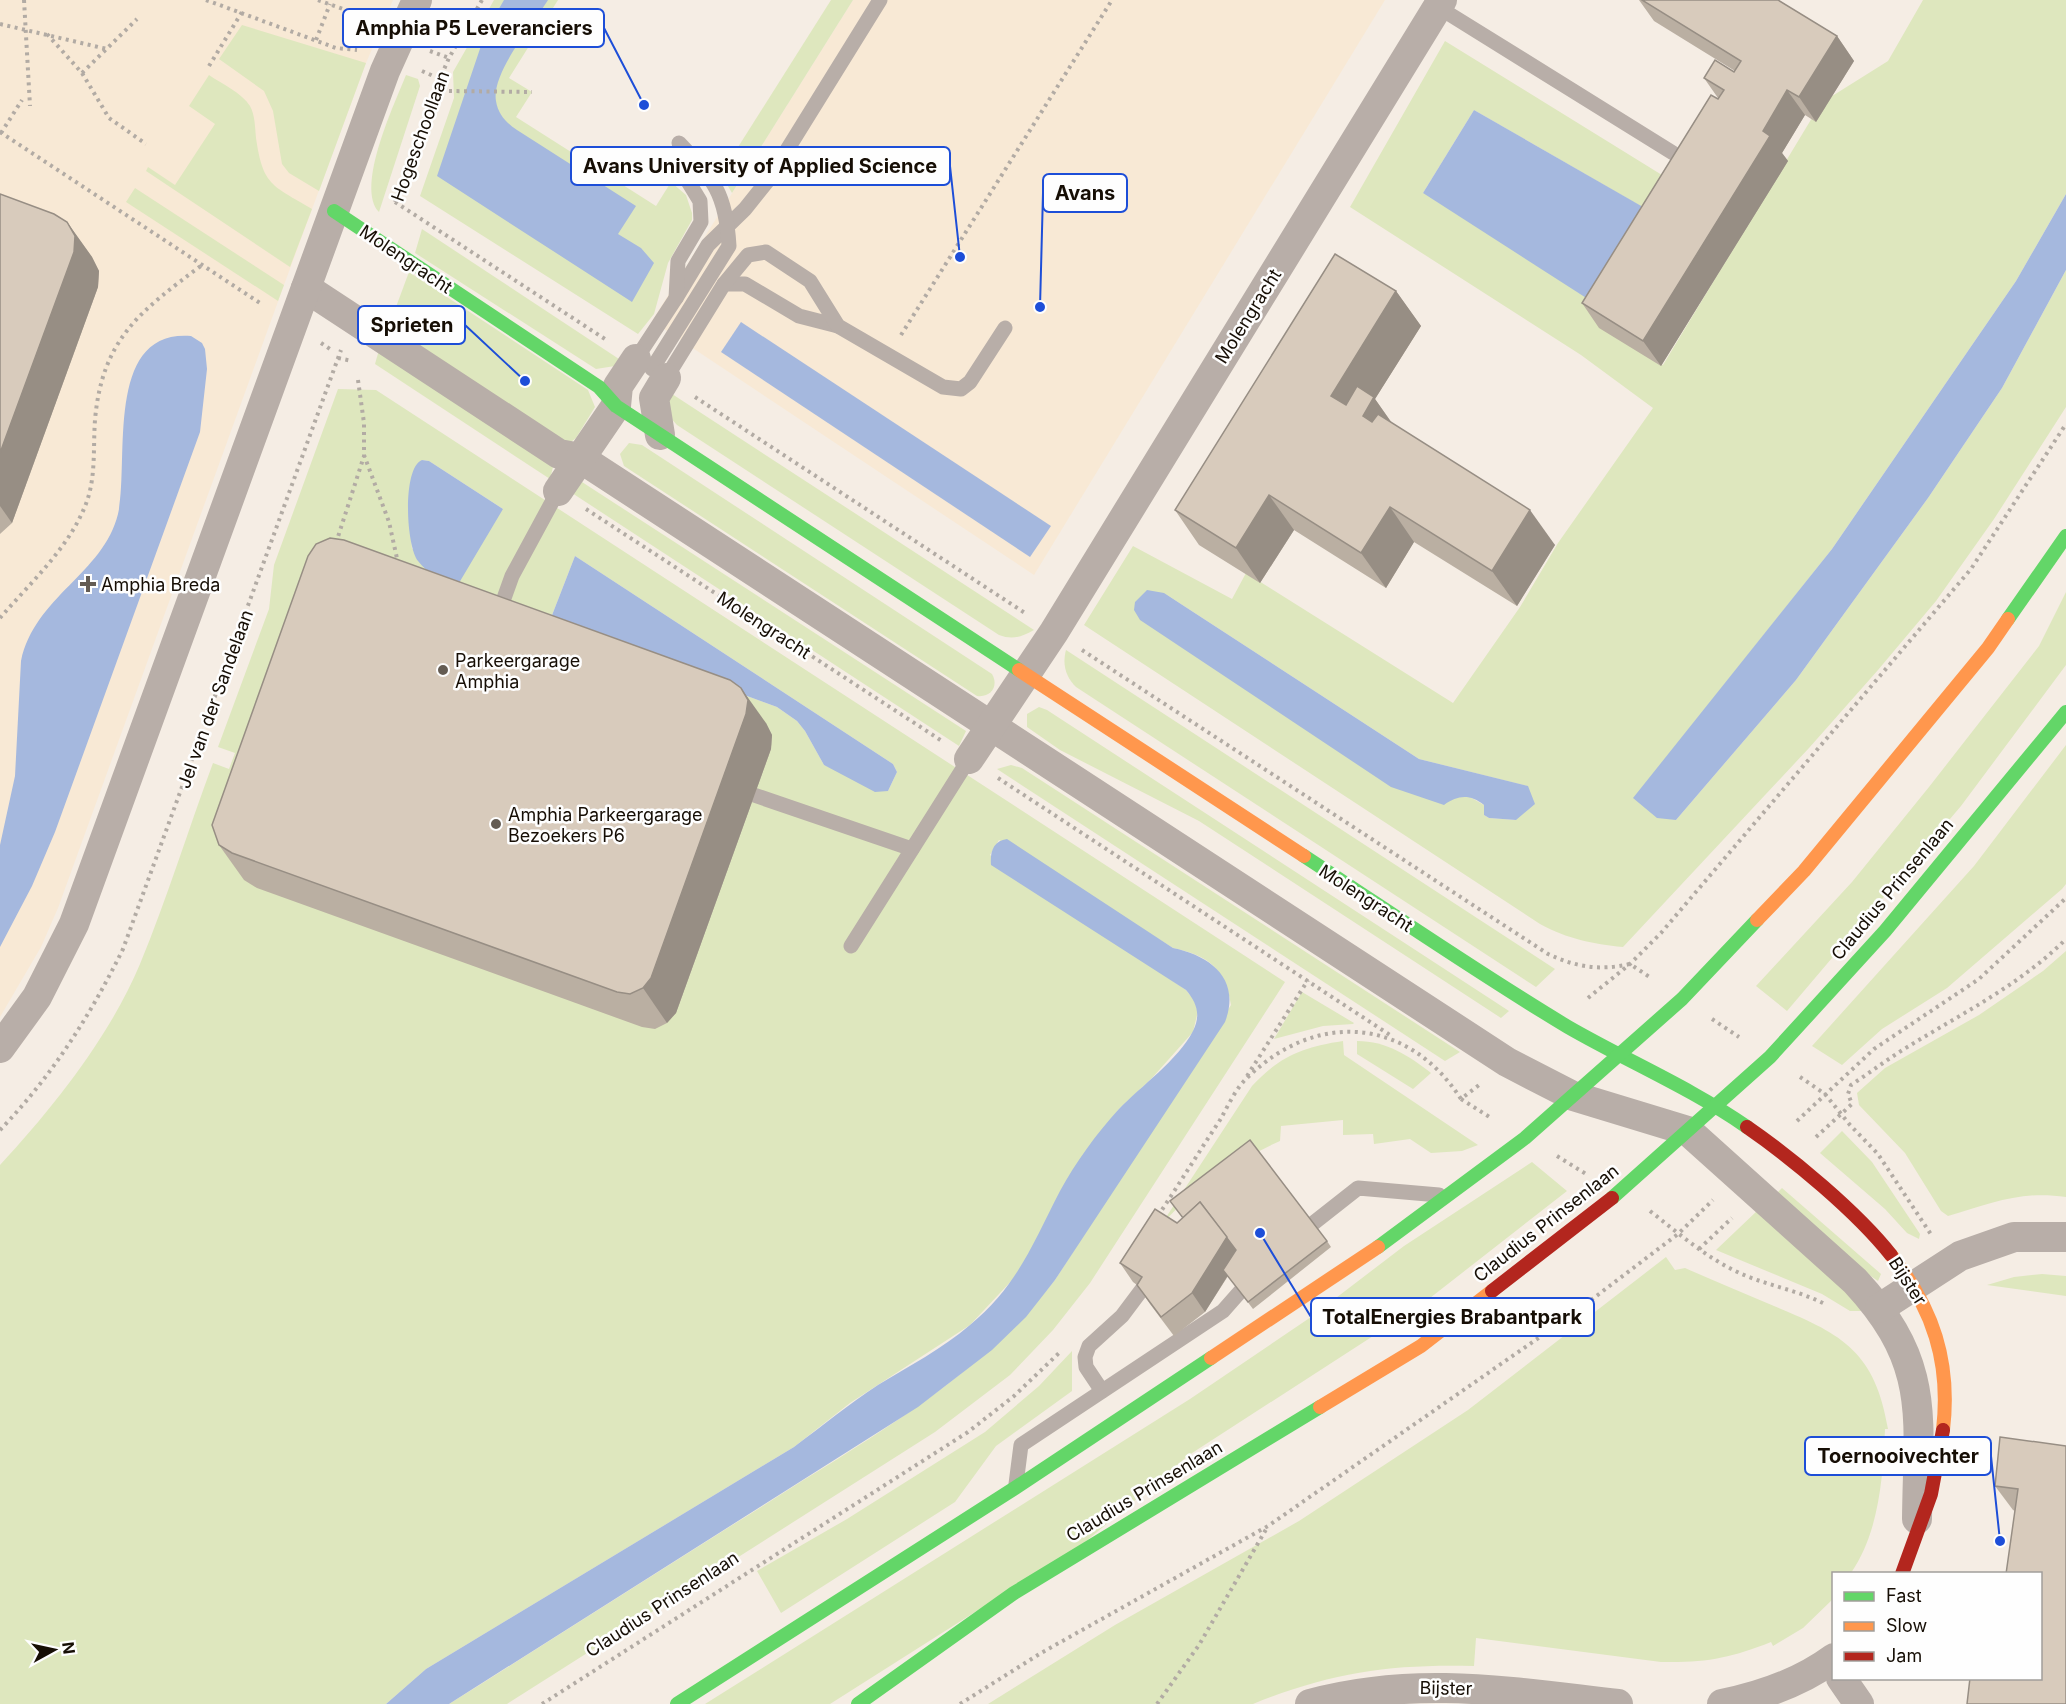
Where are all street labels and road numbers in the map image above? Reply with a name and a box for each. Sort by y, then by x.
street label: Hogeschoollaan [387,68,453,204]
street label: Molengracht [356,220,456,298]
street label: Molengracht [1211,265,1285,367]
street label: Molengracht [713,587,815,663]
street label: Jel van der Sandelaan [173,607,257,791]
street label: Claudius Prinsenlaan [1827,814,1957,964]
street label: Molengracht [1315,860,1417,936]
street label: Claudius Prinsenlaan [1469,1160,1623,1286]
street label: Bijster [1885,1253,1931,1309]
street label: Claudius Prinsenlaan [1062,1436,1226,1546]
street label: Claudius Prinsenlaan [582,1547,742,1661]
street label: Bijster [1419,1677,1473,1699]

